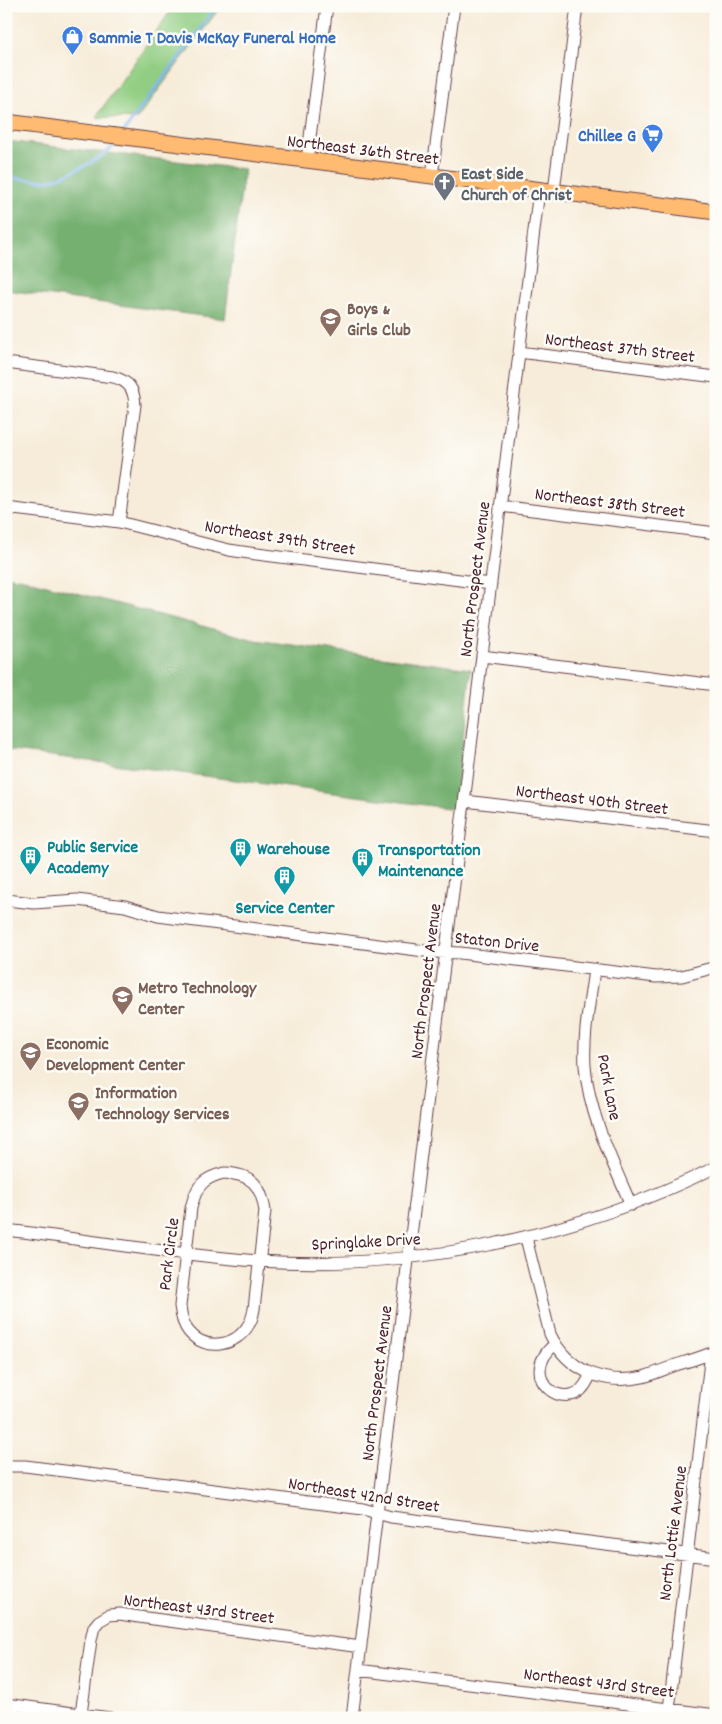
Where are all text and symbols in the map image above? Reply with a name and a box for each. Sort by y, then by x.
shop icon: Sammie T Davis McKay Funeral Home [61,25,85,56]
place label: Sammie T Davis McKay Funeral Home [89,27,336,52]
supermarket icon: Chillee G [640,123,664,154]
place label: Chillee G [578,125,636,150]
street label: Northeast 36th Street [285,130,440,173]
place label: East Side Church of Christ [461,163,572,209]
church icon: East Side Church of Christ [433,171,457,202]
place label: Boys & Girls Club [347,298,411,344]
school or university icon: Boys & Girls Club [319,306,343,337]
street label: Northeast 37th Street [543,328,696,371]
street label: Northeast 38th Street [533,483,687,526]
street label: North Prospect Avenue [455,500,498,658]
street label: Northeast 39th Street [203,515,357,564]
street label: Northeast 40th Street [514,780,670,823]
place label: Public Service Academy [47,836,138,882]
building icon: Warehouse [229,836,253,867]
place label: Warehouse [257,838,330,863]
place label: Transportation Maintenance [378,839,481,885]
building icon: Public Service Academy [19,844,43,875]
building icon: Transportation Maintenance [350,847,374,878]
building icon: Service Center [273,865,297,896]
place label: Service Center [236,897,335,922]
street label: North Prospect Avenue [406,902,449,1060]
street label: Staton Drive [453,927,540,960]
place label: Metro Technology Center [138,977,257,1023]
school or university icon: Metro Technology Center [110,985,134,1016]
place label: Economic Development Center [46,1033,185,1079]
school or university icon: Economic Development Center [18,1041,42,1072]
street label: Park Lane [589,1052,626,1123]
place label: Information Technology Services [95,1082,230,1128]
school or university icon: Information Technology Services [67,1090,91,1121]
street label: Park Circle [154,1216,187,1292]
street label: Springlake Drive [311,1228,421,1259]
street label: North Prospect Avenue [357,1304,400,1462]
street label: North Lottie Avenue [654,1464,695,1602]
street label: Northeast 42nd Street [286,1472,442,1521]
street label: Northeast 43rd Street [122,1589,276,1632]
street label: Northeast 43rd Street [522,1663,676,1706]

